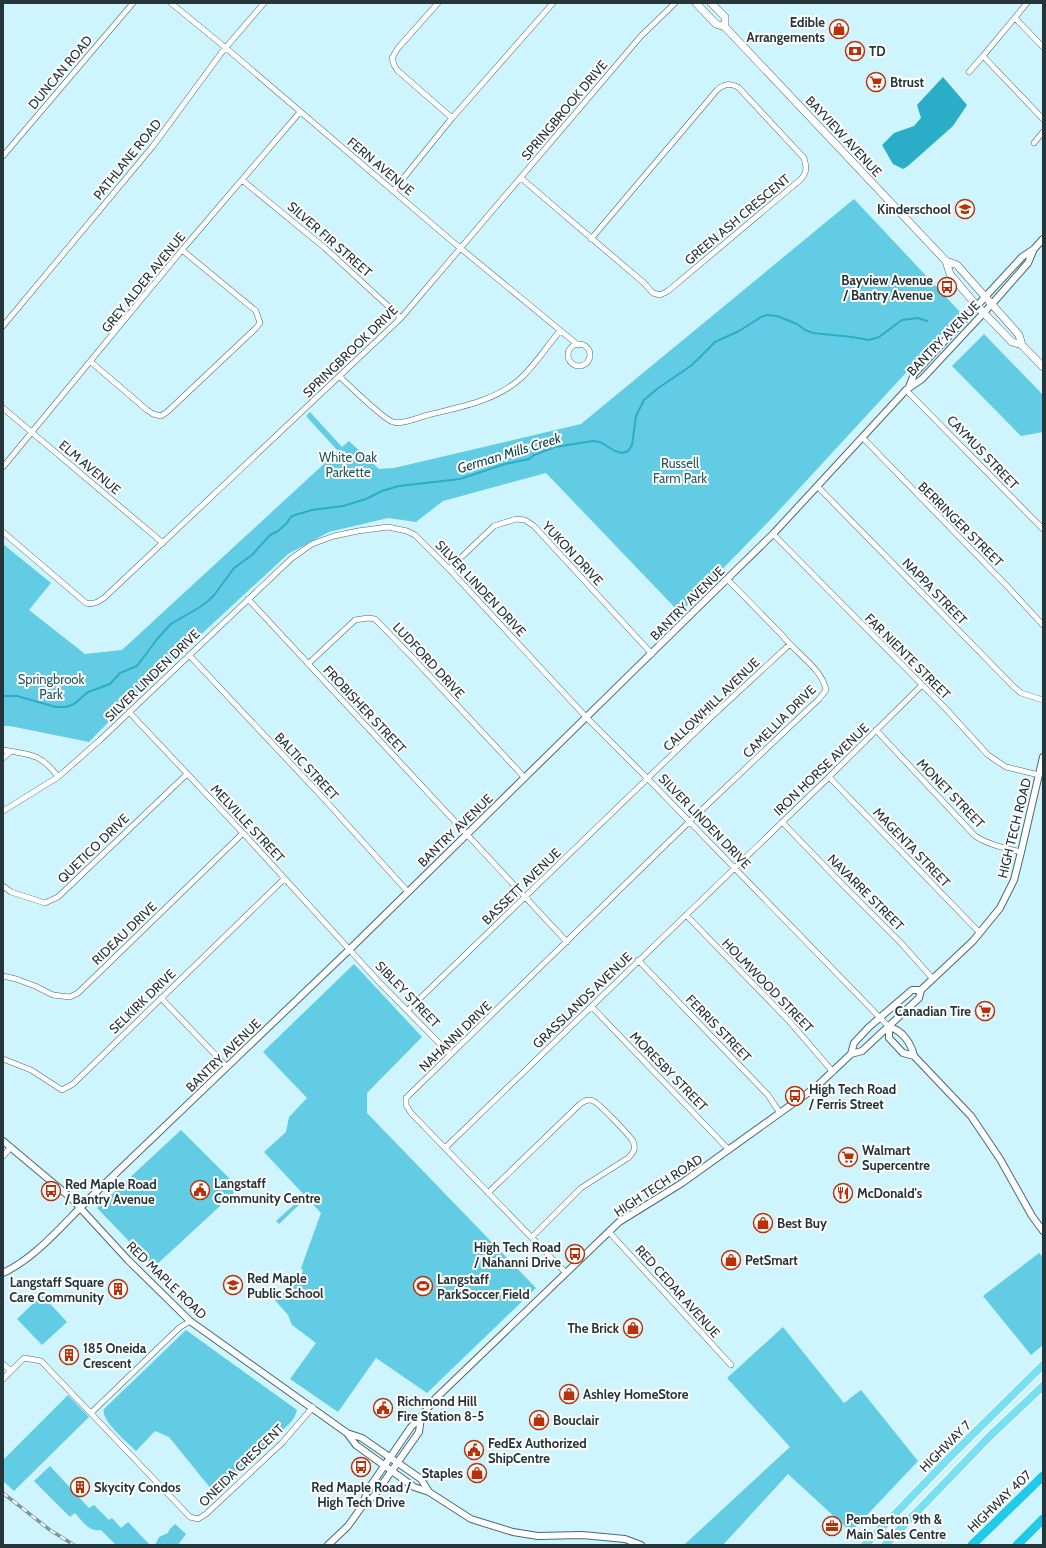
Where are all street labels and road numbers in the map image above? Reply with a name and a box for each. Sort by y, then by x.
street label: DUNCAN ROAD [25,32,95,112]
street label: SPRINGBROOK DRIVE [517,57,611,163]
street label: BAYVIEW AVENUE [803,92,885,180]
street label: PATHLANE ROAD [90,115,164,203]
street label: FERN AVENUE [344,133,418,199]
street label: GREEN ASH CRESCENT [681,170,793,268]
street label: SILVER FIR STREET [285,198,376,280]
street label: GREY ALDER AVENUE [98,229,188,335]
street label: BANTRY AVENUE [903,297,983,379]
street label: SPRINGBROOK DRIVE [299,302,401,400]
street label: CAYMUS STREET [944,412,1022,492]
street label: ELM AVENUE [56,437,124,497]
street label: BERRINGER STREET [915,478,1007,570]
street label: YUKON DRIVE [539,517,607,588]
street label: SILVER LINDEN DRIVE [432,537,530,639]
street label: NAPPA STREET [899,554,971,628]
street label: BANTRY AVENUE [647,563,727,643]
street label: FAR NIENTE STREET [862,610,954,702]
street label: LUDFORD DRIVE [390,619,468,701]
street label: SILVER LINDEN DRIVE [101,626,203,724]
street label: CALLOWHILL AVENUE [660,654,762,754]
street label: FROBISHER STREET [320,662,410,756]
street label: CAMELLIA DRIVE [739,681,819,761]
street label: IRON HORSE AVENUE [770,719,872,819]
street label: BALTIC STREET [272,729,342,803]
street label: MONET STREET [914,755,988,831]
street label: SILVER LINDEN DRIVE [656,770,754,872]
street label: HIGH TECH ROAD [994,776,1034,880]
street label: MELVILLE STREET [208,781,288,865]
street label: BANTRY AVENUE [414,790,496,870]
street label: MAGENTA STREET [870,804,954,890]
street label: QUETICO DRIVE [54,810,132,886]
street label: BASSETT AVENUE [478,844,564,928]
street label: NAVARRE STREET [825,851,908,934]
street label: RIDEAU DRIVE [88,898,160,968]
street label: HOLMWOOD STREET [719,935,817,1035]
street label: GRASSLANDS AVENUE [529,949,635,1051]
street label: SIBLEY STREET [372,957,444,1031]
street label: SELKIRK DRIVE [106,965,178,1037]
street label: FERRIS STREET [683,991,755,1065]
street label: NAHANNI DRIVE [415,997,495,1075]
street label: BANTRY AVENUE [182,1015,264,1095]
street label: MORESBY STREET [627,1028,711,1114]
street label: HIGH TECH ROAD [611,1150,705,1220]
street label: RED MAPLE ROAD [124,1238,210,1322]
street label: RED CEDAR AVENUE [632,1241,724,1341]
street label: HIGHWAY 7 [916,1417,974,1475]
street label: ONEIDA CRESCENT [195,1420,287,1510]
street label: HIGHWAY 407 [964,1466,1035,1535]

